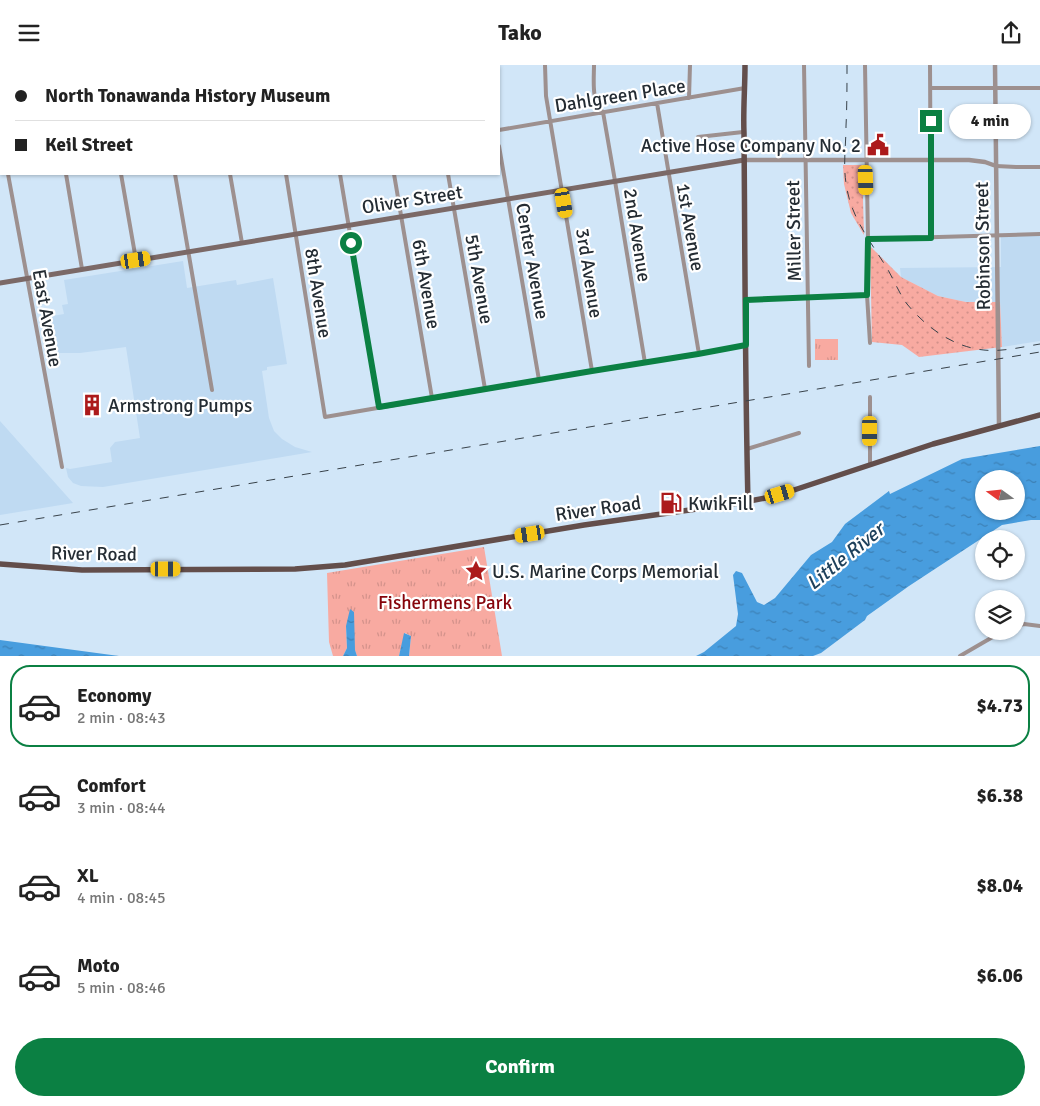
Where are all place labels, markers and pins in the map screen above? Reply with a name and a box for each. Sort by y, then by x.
public building icon: Active Hose Company No. 2 [865,132,891,158]
place label: Active Hose Company No. 2 [641,134,861,158]
building icon: Armstrong Pumps [79,392,105,418]
place label: Armstrong Pumps [108,394,252,418]
fuel station icon: KwikFill [658,490,684,516]
place label: KwikFill [688,492,754,516]
place icon: U.S. Marine Corps Memorial [463,558,489,584]
place label: U.S. Marine Corps Memorial [492,560,719,584]

